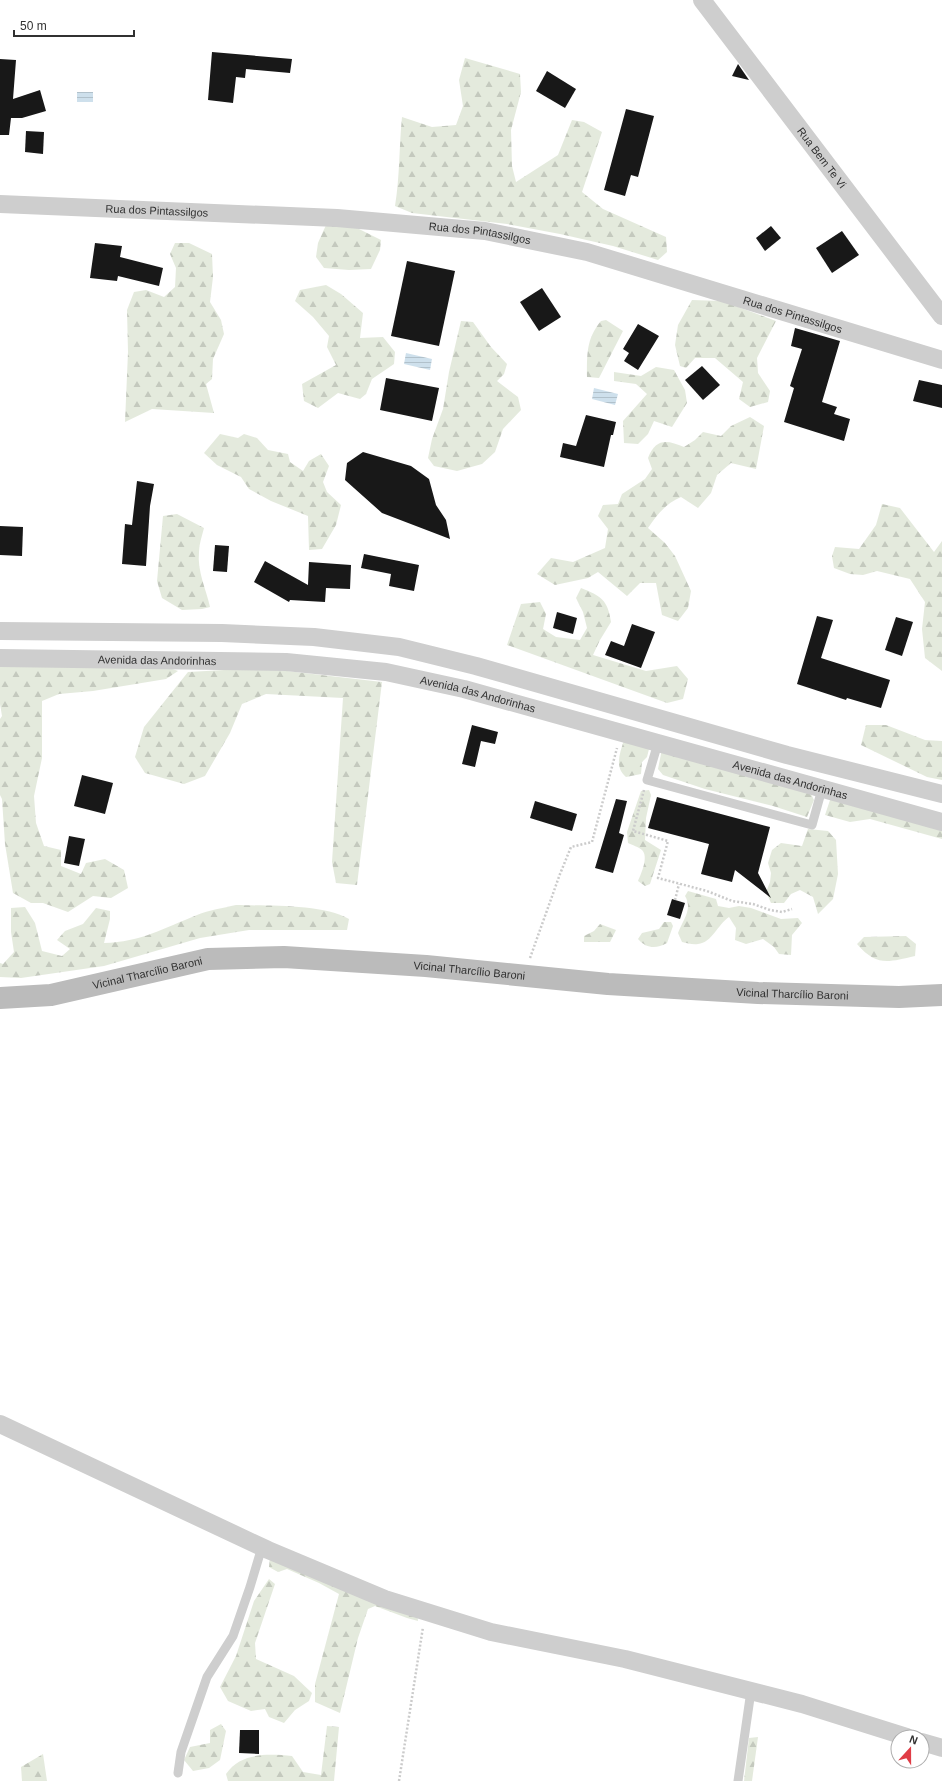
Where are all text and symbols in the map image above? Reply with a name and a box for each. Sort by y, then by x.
scale bar [14,12,134,38]
text: 50 m [20,19,47,33]
street label: Rua Bem Te Vi [795,125,849,190]
street label: Rua dos Pintassilgos [105,202,209,219]
street label: Rua dos Pintassilgos [428,220,532,246]
street label: Rua dos Pintassilgos [742,294,844,335]
street label: Avenida das Andorinhas [98,653,217,667]
street label: Avenida das Andorinhas [419,674,537,715]
street label: Avenida das Andorinhas [732,758,849,802]
street label: Vicinal Tharcílio Baroni [91,954,203,991]
street label: Vicinal Tharcílio Baroni [413,959,526,982]
street label: Vicinal Tharcílio Baroni [736,986,849,1002]
north arrow [890,1729,930,1769]
text: N [908,1733,919,1747]

